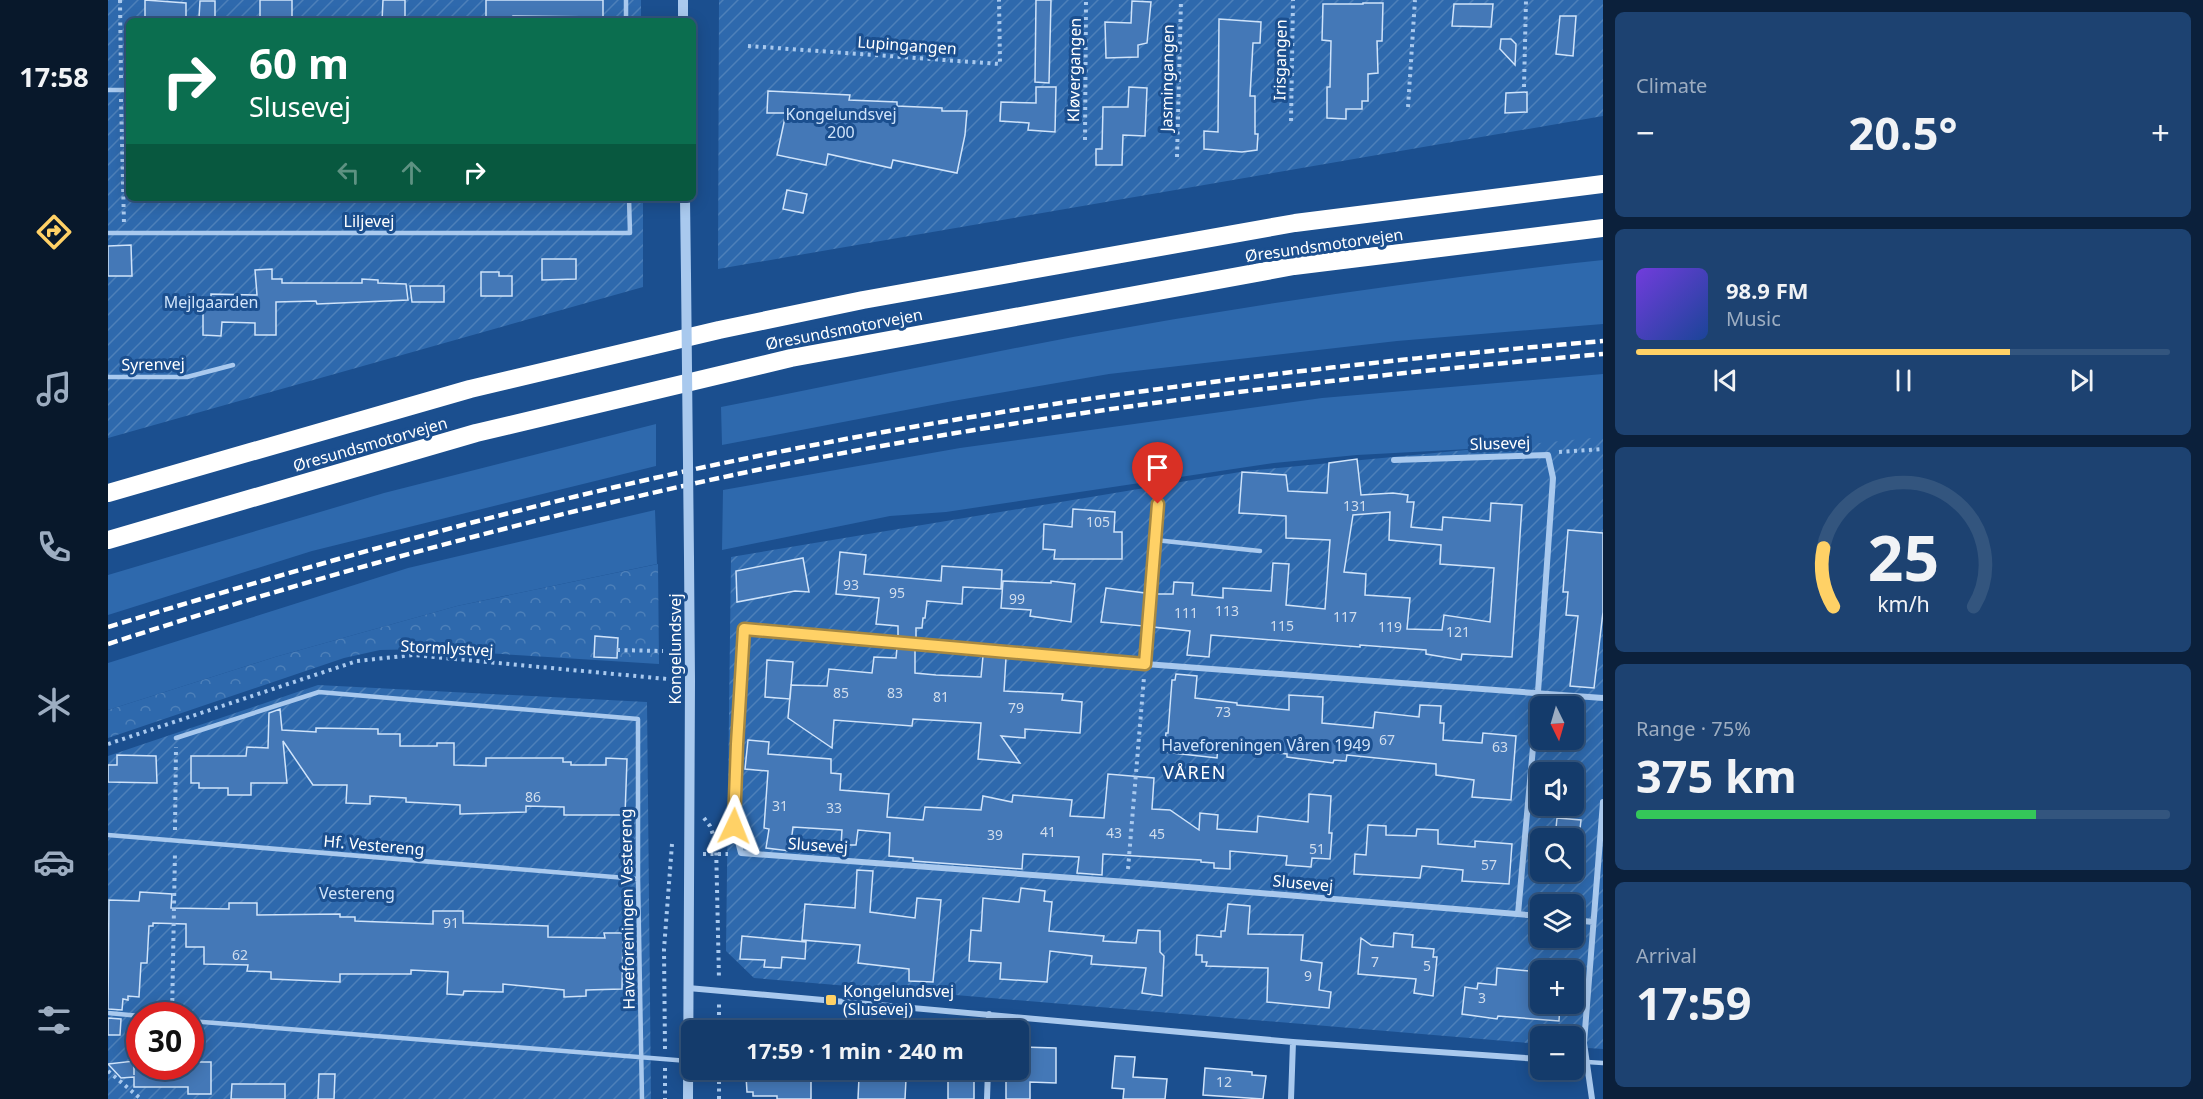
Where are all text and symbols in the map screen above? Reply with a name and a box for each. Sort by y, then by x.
street label: Kløvergangen [1062,18,1086,122]
street label: Irisgangen [1268,19,1292,101]
street label: Jasmingangen [1155,24,1179,134]
street label: Lupingangen [857,31,957,59]
text: 60 m [249,34,349,91]
icon: right [150,42,228,120]
text: 17:58 [19,58,89,95]
text: Climate [1636,72,1707,99]
text: Slusevej [249,88,351,125]
text: 20.5° [1849,102,1957,163]
park label: Kongelundsvej 200 [785,103,897,143]
text: − [1636,110,1655,155]
text: + [2151,110,2170,155]
icon: left [332,156,365,189]
icon: ahead [395,156,428,189]
icon: right [458,156,491,189]
street label: Liljevej [344,210,394,232]
icon: directions [33,211,75,253]
street label: Øresundsmotorvejen [1243,223,1405,267]
text: 98.9 FM [1726,275,1808,305]
park label: Mejlgaarden [164,291,258,313]
street label: Øresundsmotorvejen [764,303,924,355]
text: Music [1726,305,1781,332]
street label: Syrenvej [121,352,185,376]
icon: previous [1709,364,1742,397]
icon: pause [1887,364,1920,397]
icon: next [2065,364,2098,397]
icon: music [33,368,75,410]
street label: Øresundsmotorvejen [290,411,450,477]
street label: Slusevej [1469,431,1531,455]
pin [1132,442,1183,504]
icon: arrive [1141,451,1174,484]
house number: 131 [1343,496,1367,515]
house number: 105 [1086,512,1110,531]
text: 25 [1867,514,1939,599]
icon: phone [33,526,75,568]
house number: 93 [843,575,859,594]
house number: 95 [889,583,905,602]
house number: 99 [1009,589,1025,608]
text: km/h [1877,589,1929,618]
street label: Kongelundsvej [664,593,686,705]
house number: 113 [1215,601,1239,620]
house number: 111 [1174,603,1198,622]
house number: 117 [1333,607,1357,626]
house number: 115 [1270,616,1294,635]
house number: 119 [1378,617,1402,636]
house number: 121 [1446,622,1470,641]
street label: Stormlystvej [400,635,494,661]
house number: 85 [833,683,849,702]
house number: 83 [887,683,903,702]
icon: climate [33,684,75,726]
house number: 81 [933,687,949,706]
north arrow [1530,696,1584,750]
map controls [1530,696,1584,1080]
house number: 79 [1008,698,1024,717]
house number: 73 [1215,702,1231,721]
text: Range · 75% [1636,715,1751,742]
house number: 67 [1379,730,1395,749]
park label: Haveforeningen Våren 1949 [1161,734,1371,756]
house number: 63 [1492,737,1508,756]
text: 375 km [1636,745,1797,806]
district label: VÅREN [1163,760,1227,784]
button: sound [1530,762,1584,816]
house number: 86 [525,787,541,806]
position arrow [702,794,766,858]
house number: 31 [772,796,788,815]
house number: 33 [826,798,842,817]
street label: Haveforeningen Vestereng [614,808,640,1010]
house number: 41 [1040,822,1056,841]
house number: 43 [1106,823,1122,842]
house number: 45 [1149,824,1165,843]
house number: 39 [987,825,1003,844]
button: search [1530,828,1584,882]
street label: Hf. Vestereng [323,830,425,860]
street label: Slusevej [787,832,849,858]
house number: 51 [1309,839,1325,858]
icon: car [33,841,75,883]
house number: 57 [1481,855,1497,874]
street label: Slusevej [1272,869,1334,897]
park label: Vestereng [319,882,395,904]
button: layers [1530,894,1584,948]
house number: 91 [443,913,459,932]
text: Arrival [1636,942,1697,969]
house number: 62 [232,945,248,964]
house number: 7 [1371,952,1379,971]
house number: 5 [1423,956,1431,975]
button: + [1530,960,1584,1014]
house number: 9 [1304,966,1312,985]
text: 17:59 [1636,972,1752,1033]
place label: Kongelundsvej (Slusevej) [843,980,954,1020]
house number: 3 [1478,988,1486,1007]
marker: Kongelundsvej (Slusevej) [824,993,838,1007]
icon: filters [33,999,75,1041]
speed limit sign: 30 [126,1002,204,1080]
button: − [1530,1026,1584,1080]
text: 17:59 · 1 min · 240 m [746,1035,964,1065]
house number: 12 [1216,1072,1232,1091]

